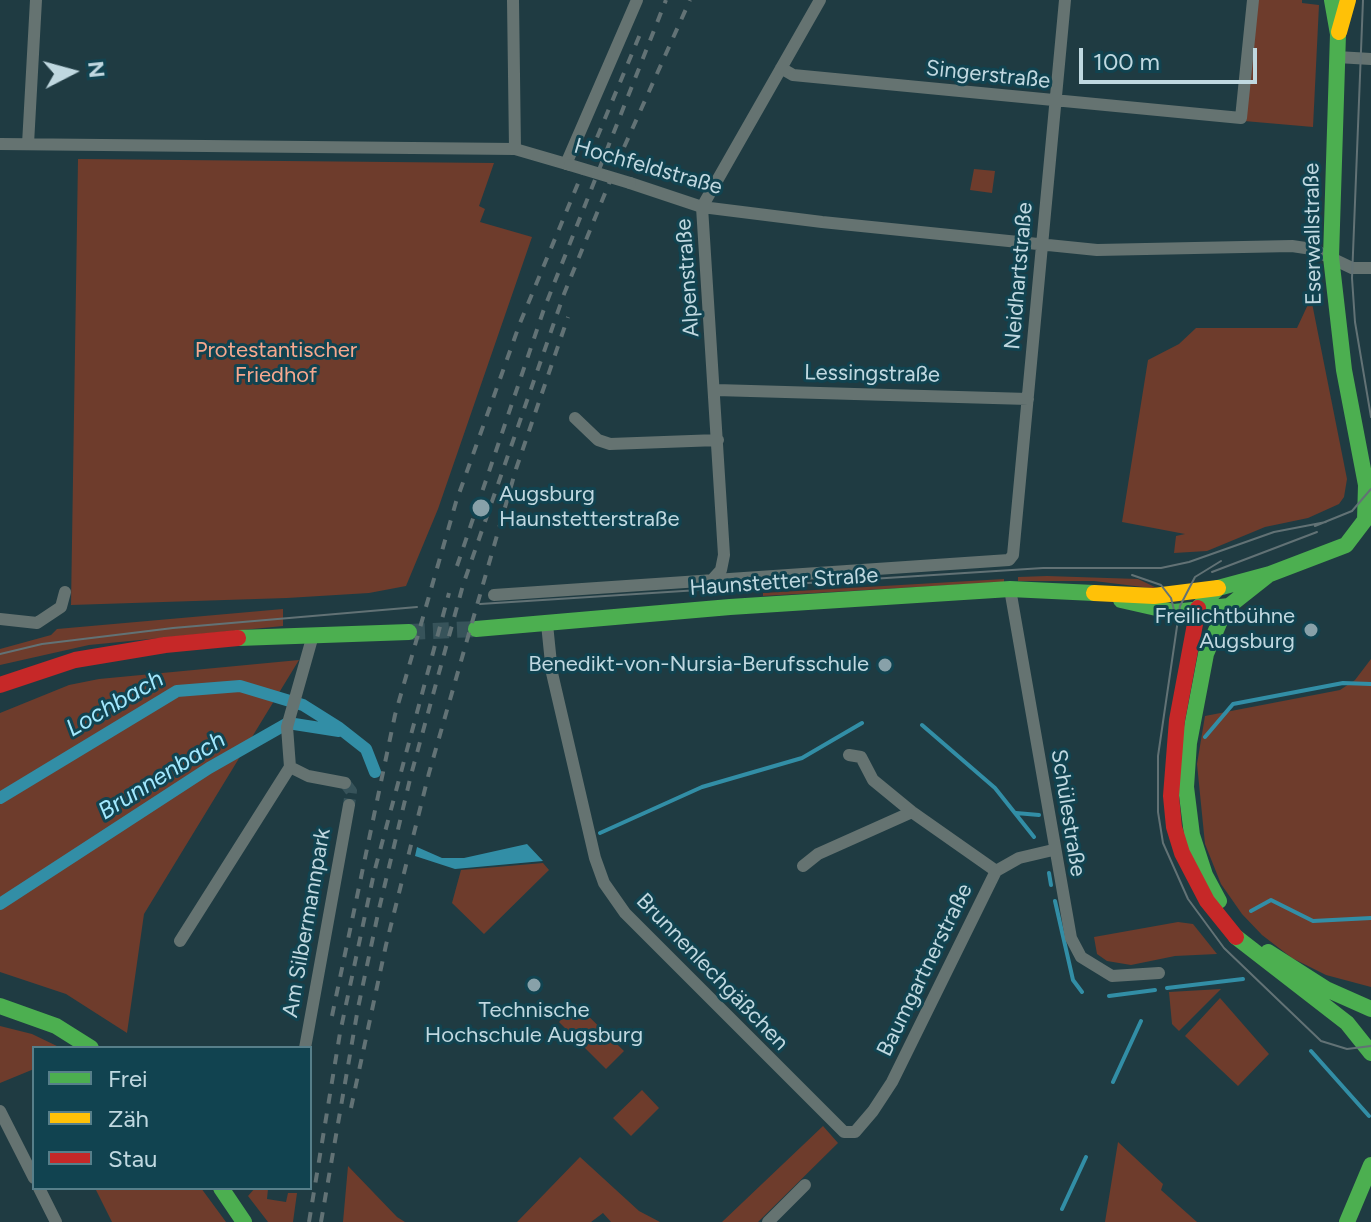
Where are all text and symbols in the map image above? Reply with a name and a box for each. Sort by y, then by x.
north arrow [32,32,112,112]
scale bar [1083,32,1261,82]
text: 100 m [1093,47,1160,76]
street label: Singerstraße [925,55,1051,95]
text: N [82,60,111,79]
street label: Hochfeldstraße [571,133,725,201]
street label: Eserwallstraße [1299,163,1327,305]
street label: Neidhartstraße [999,201,1039,351]
street label: Alpenstraße [671,218,705,338]
park label: Protestantischer Friedhof [195,338,357,390]
street label: Lessingstraße [804,360,940,388]
place label: Augsburg Haunstetterstraße [499,482,679,534]
marker: Augsburg Haunstetterstraße [470,497,492,519]
street label: Haunstetter Straße [689,562,879,602]
place label: Freilichtbühne Augsburg [1155,604,1295,656]
marker: Freilichtbühne Augsburg [1302,621,1320,639]
place label: Benedikt-von-Nursia-Berufsschule [528,652,869,678]
marker: Benedikt-von-Nursia-Berufsschule [876,656,894,674]
water label: Lochbach [61,665,169,743]
water label: Brunnenbach [93,726,231,826]
street label: Schülestraße [1045,747,1091,879]
street label: Am Silbermannpark [277,826,337,1020]
street label: Baumgartnerstraße [872,879,978,1061]
street label: Brunnenlechgäßchen [630,888,794,1056]
marker: Technische Hochschule Augsburg [525,976,543,994]
place label: Technische Hochschule Augsburg [425,998,643,1050]
legend [32,1046,312,1190]
text: Frei [108,1064,148,1093]
text: Zäh [108,1104,149,1133]
text: Stau [108,1144,157,1173]

